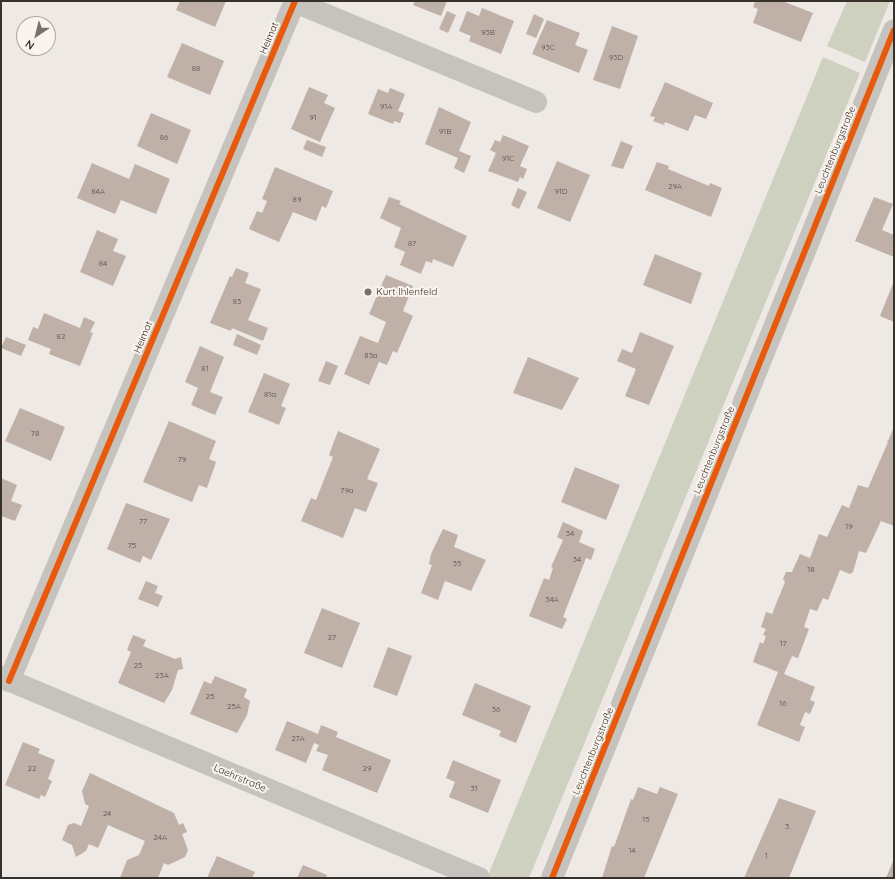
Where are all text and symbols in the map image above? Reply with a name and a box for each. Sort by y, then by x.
north arrow [16,16,56,56]
street label: Heimat [257,20,281,56]
house number: 93B [481,28,495,38]
text: N [22,37,37,53]
house number: 93C [541,43,555,53]
house number: 93D [609,53,623,63]
house number: 88 [192,64,200,74]
house number: 91A [380,102,392,112]
street label: Leuchtenburgstraße [812,104,858,196]
house number: 91 [309,113,317,123]
house number: 91B [439,127,451,137]
house number: 86 [160,133,168,143]
house number: 91C [502,154,514,164]
house number: 29A [668,182,682,192]
house number: 84A [91,187,105,197]
house number: 91D [554,187,568,197]
house number: 89 [293,195,301,205]
house number: 87 [408,239,416,249]
house number: 84 [99,259,107,269]
place label: Kurt Ihlenfeld [376,286,437,298]
marker: Kurt Ihlenfeld [363,287,373,297]
house number: 83 [233,297,241,307]
street label: Heimat [131,319,155,355]
house number: 82 [57,332,65,342]
house number: 83a [364,351,378,361]
house number: 81 [201,364,209,374]
house number: 81a [264,390,276,400]
street label: Leuchtenburgstraße [691,404,737,496]
house number: 78 [31,429,39,439]
house number: 79 [178,455,186,465]
house number: 79a [340,486,354,496]
house number: 77 [139,517,147,527]
house number: 19 [845,522,853,532]
house number: 34 [566,529,574,539]
house number: 75 [128,541,136,551]
house number: 34 [573,555,581,565]
house number: 35 [453,559,461,569]
house number: 18 [807,565,815,575]
house number: 34A [545,595,559,605]
house number: 27 [328,633,336,643]
house number: 17 [779,639,787,649]
house number: 23 [134,661,142,671]
house number: 23A [155,671,169,681]
house number: 25 [206,692,214,702]
house number: 16 [779,699,787,709]
house number: 25A [227,702,241,712]
house number: 36 [492,705,500,715]
street label: Leuchtenburgstraße [570,705,616,797]
house number: 27A [291,734,305,744]
street label: Laehrstraße [212,762,268,794]
house number: 22 [28,764,36,774]
house number: 29 [363,764,371,774]
house number: 31 [470,784,478,794]
house number: 24 [103,809,111,819]
house number: 15 [642,815,650,825]
house number: 3 [785,822,789,832]
house number: 24A [153,833,167,843]
house number: 14 [628,846,636,856]
house number: 1 [765,851,767,861]

